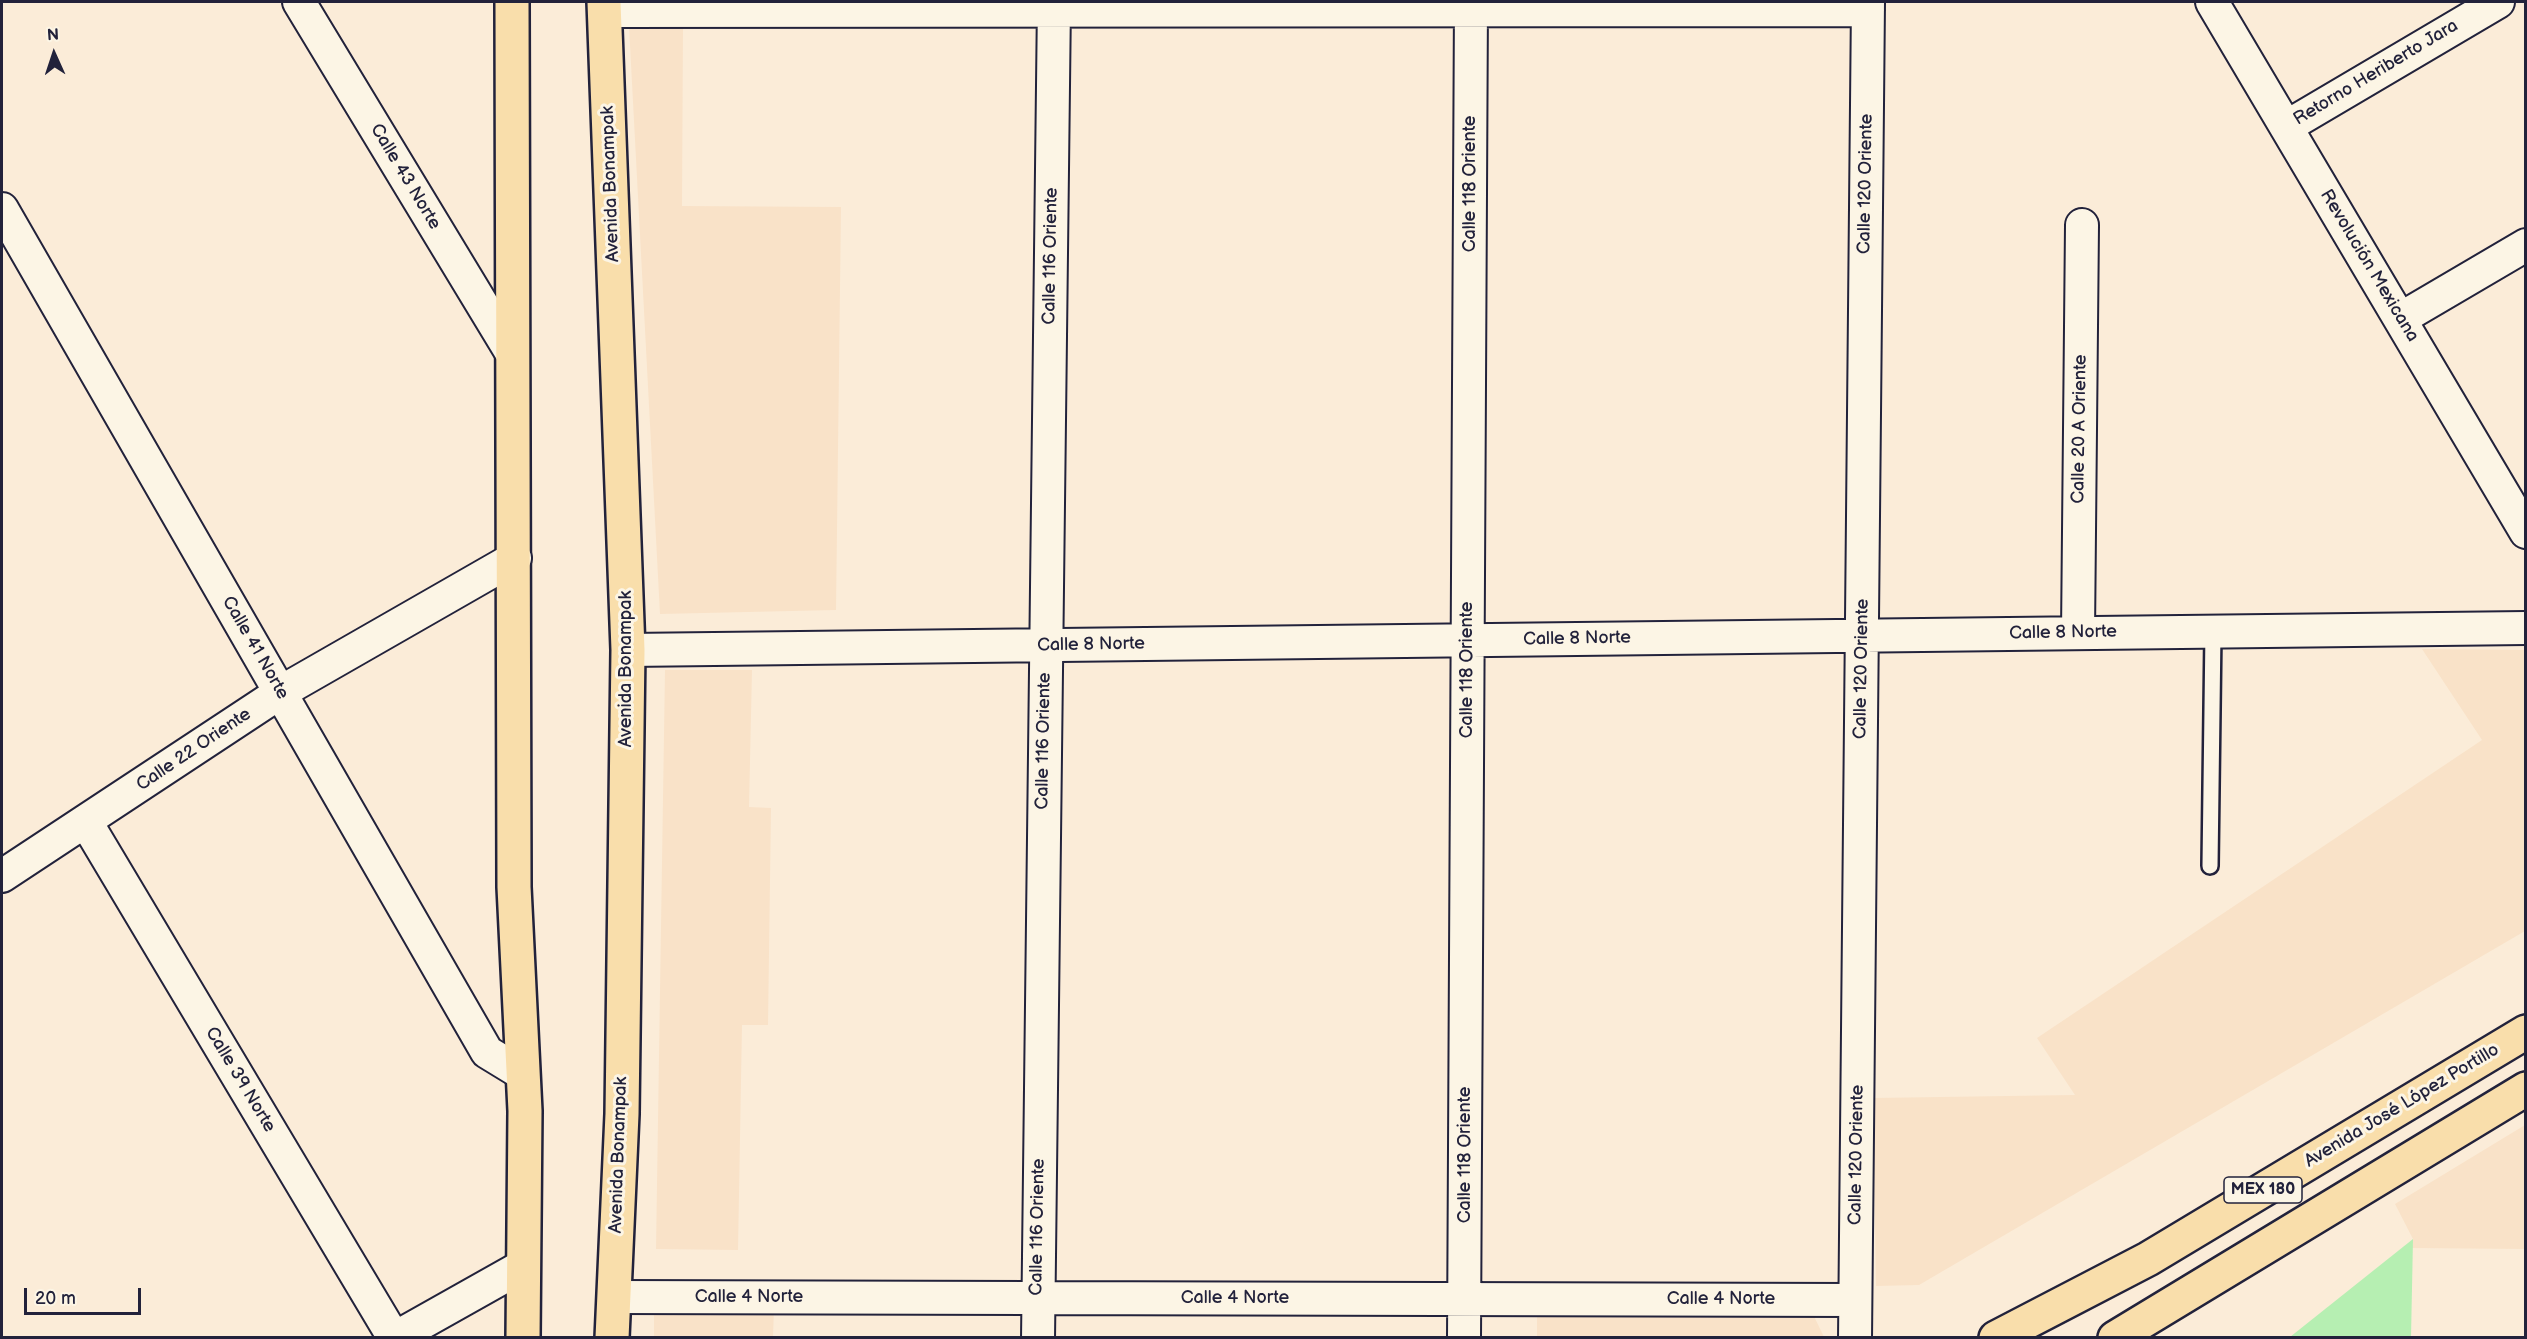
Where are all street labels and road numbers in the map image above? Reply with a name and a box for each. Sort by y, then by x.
street label: Retorno Heriberto Jara [2290,15,2462,131]
street label: Avenida Bonampak [597,105,625,263]
street label: Calle 120 Oriente [1854,114,1878,254]
street label: Calle 118 Oriente [1459,116,1481,252]
street label: Calle 43 Norte [365,120,445,234]
street label: Revolución Mexicana [2315,186,2423,346]
street label: Calle 116 Oriente [1039,187,1063,325]
street label: Calle 20 A Oriente [2068,354,2092,504]
street label: Avenida Bonampak [615,591,637,747]
street label: Calle 41 Norte [217,593,293,703]
street label: Calle 120 Oriente [1850,599,1874,739]
street label: Calle 118 Oriente [1456,602,1478,738]
street label: Calle 8 Norte [2009,621,2117,645]
street label: Calle 8 Norte [1523,627,1631,651]
street label: Calle 8 Norte [1037,633,1145,657]
street label: Calle 116 Oriente [1032,672,1056,810]
street label: Calle 22 Oriente [133,704,255,796]
street label: Calle 39 Norte [200,1023,280,1137]
street label: Avenida José López Portillo [2301,1039,2503,1173]
street label: Avenida Bonampak [605,1076,633,1234]
street label: Calle 120 Oriente [1845,1085,1869,1225]
street label: Calle 118 Oriente [1454,1087,1476,1223]
street label: Calle 116 Oriente [1026,1158,1050,1296]
road number: MEX 180 [2224,1177,2302,1203]
street label: Calle 4 Norte [695,1286,803,1308]
street label: Calle 4 Norte [1181,1287,1289,1309]
street label: Calle 4 Norte [1667,1288,1775,1310]

